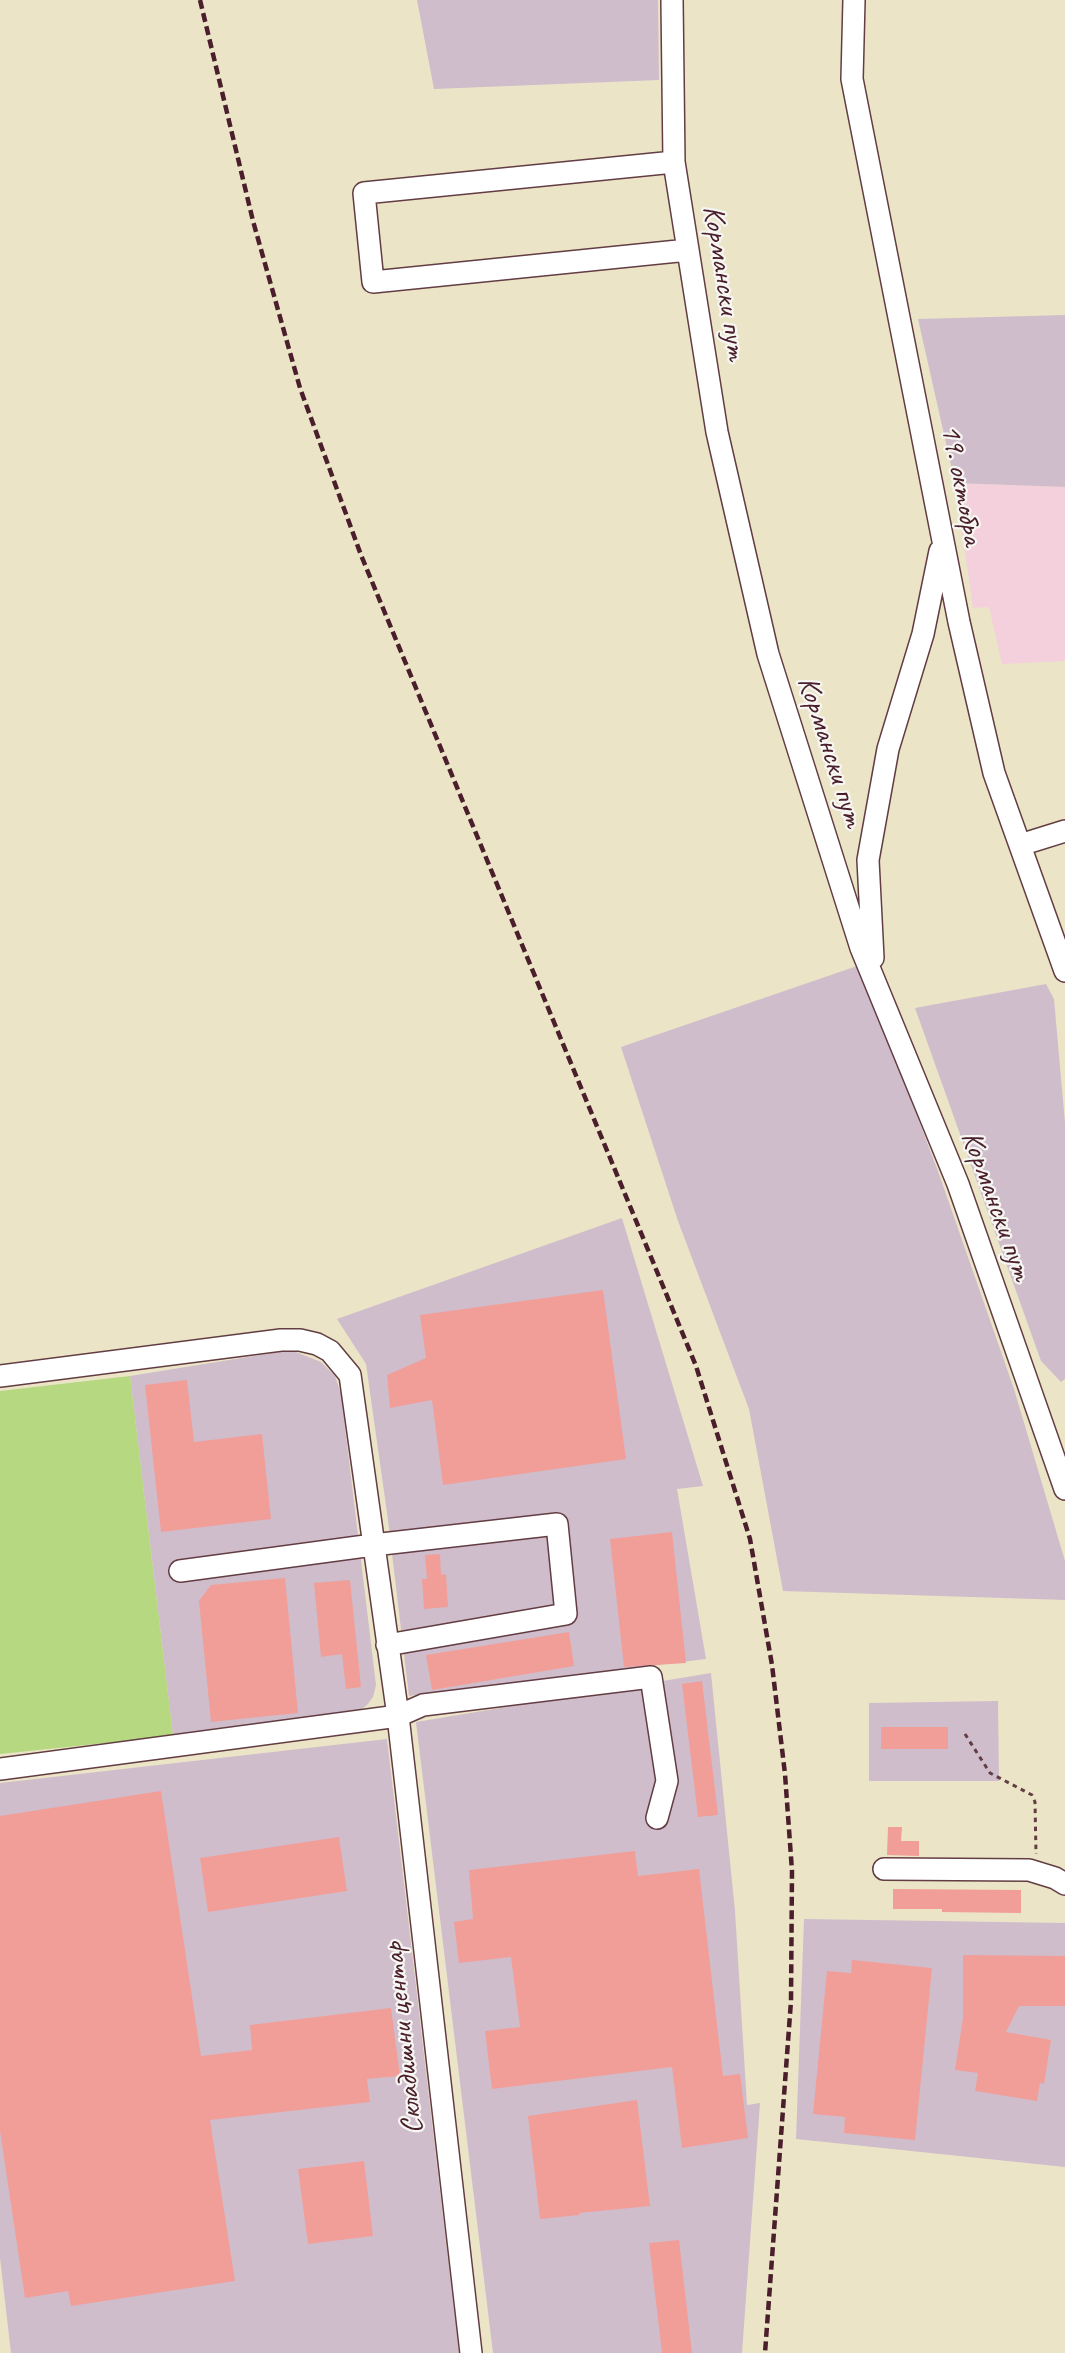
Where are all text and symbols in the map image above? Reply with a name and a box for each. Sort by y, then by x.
street label: Кормански пут [694,203,754,363]
street label: 19. октобра [932,422,990,548]
street label: Кормански пут [789,672,871,832]
street label: Кормански пут [952,1126,1040,1286]
street label: Складишни центар [376,1940,432,2136]

